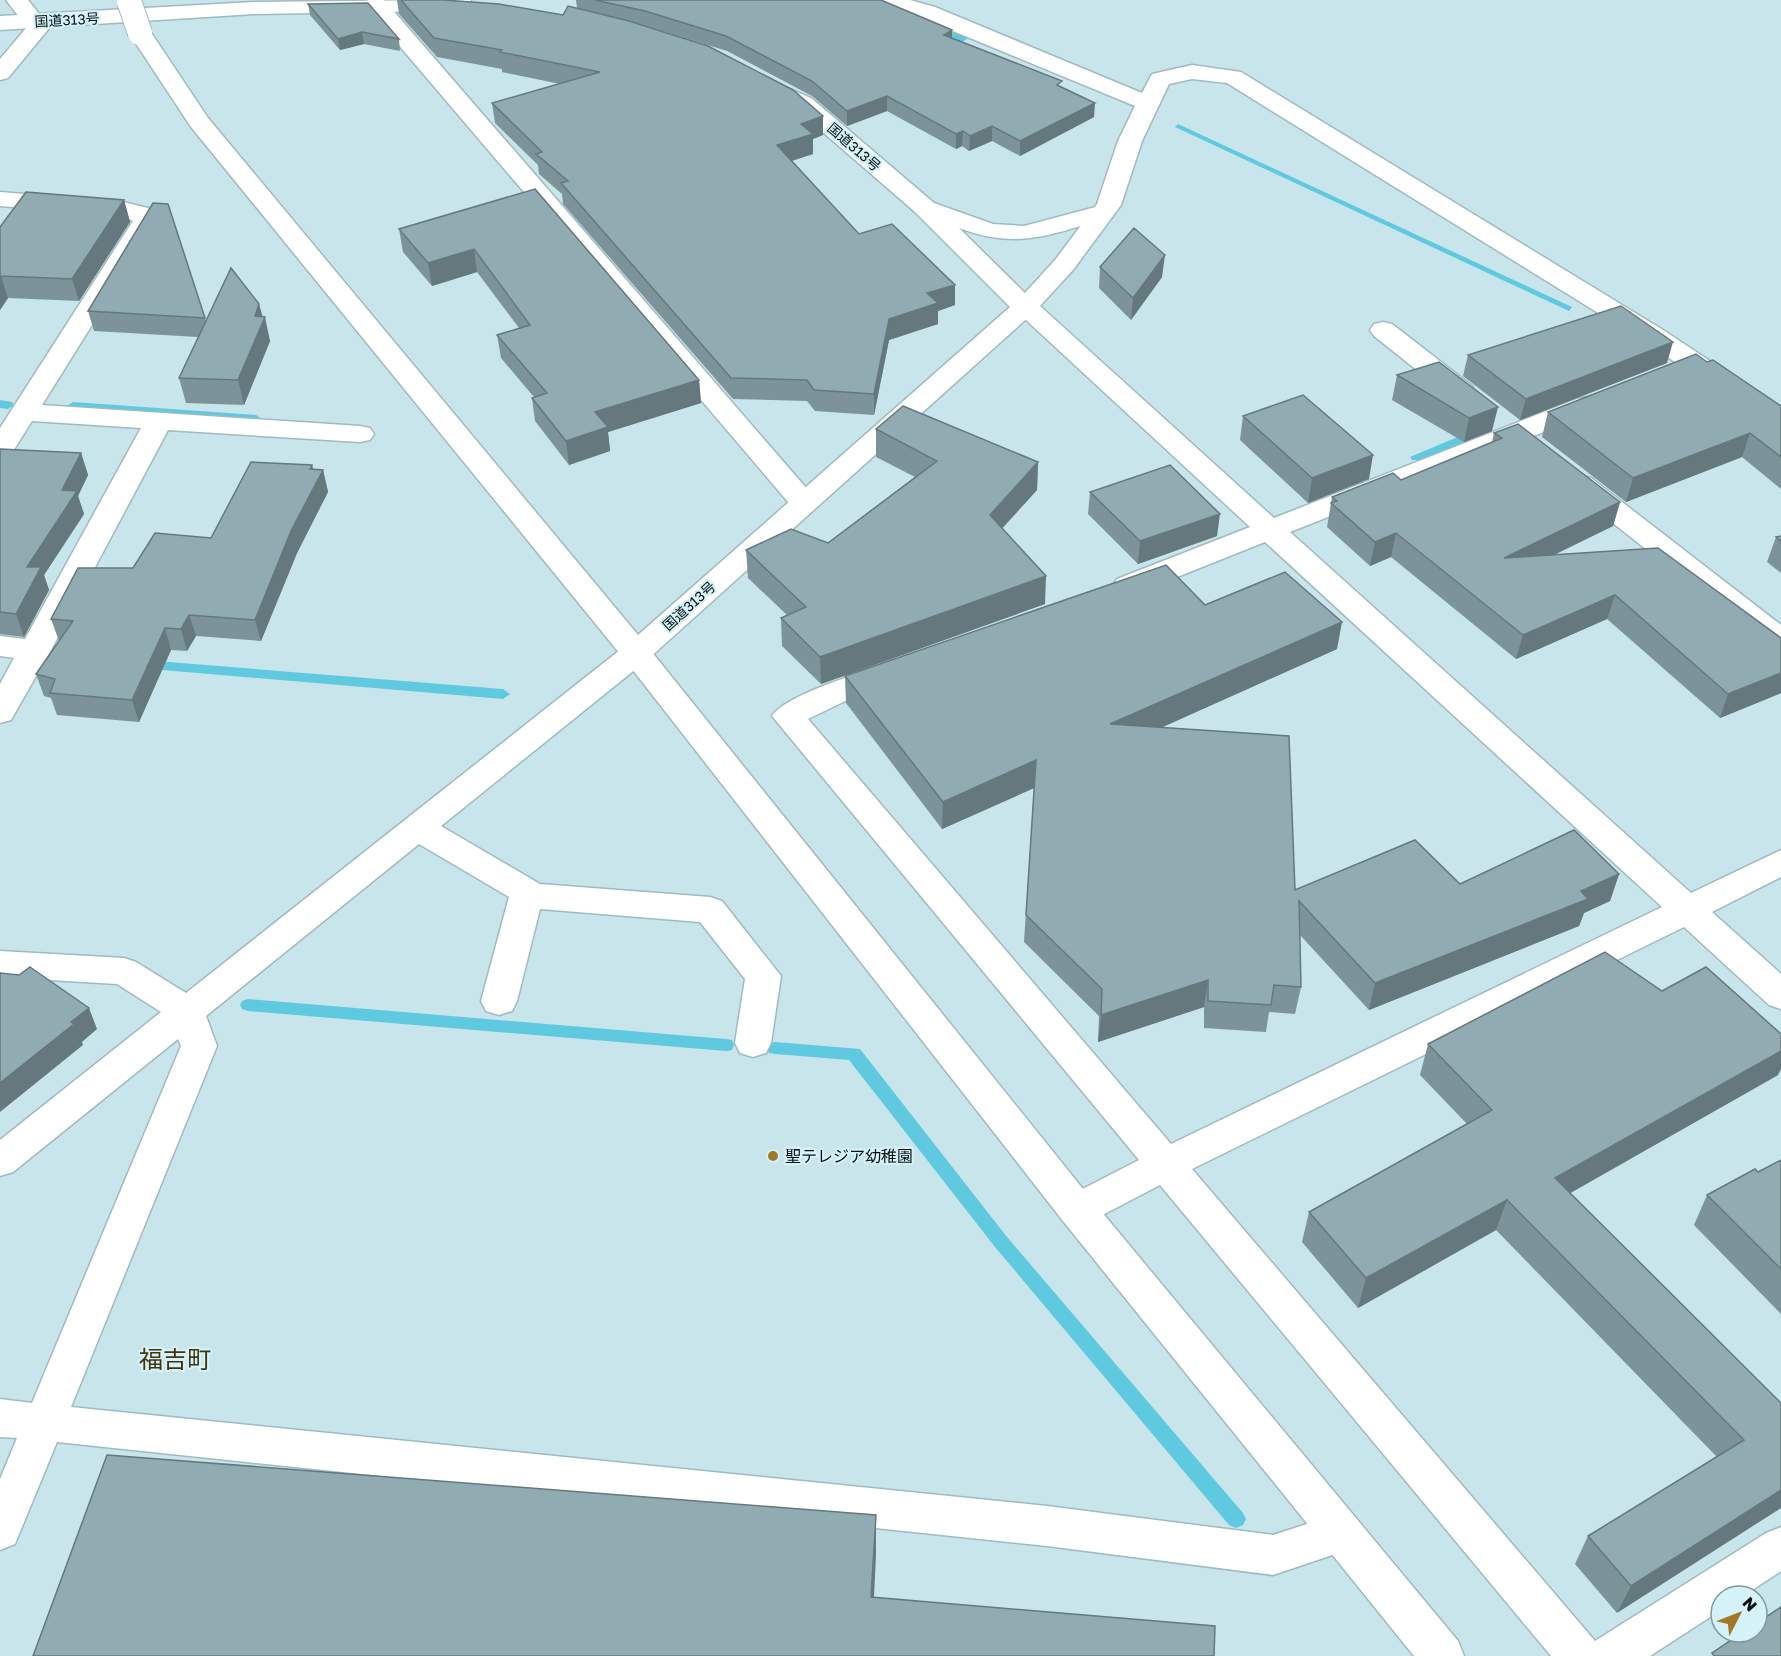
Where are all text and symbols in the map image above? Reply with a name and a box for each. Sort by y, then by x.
street label: 国道313号 [34,9,100,30]
street label: 国道313号 [824,119,884,174]
street label: 国道313号 [659,578,719,634]
place label: 聖テレジア幼稚園 [785,1146,913,1166]
marker: 聖テレジア幼稚園 [766,1149,780,1163]
district label: 福吉町 [139,1344,211,1373]
north arrow [1709,1584,1769,1644]
text: N [1739,1593,1762,1615]

